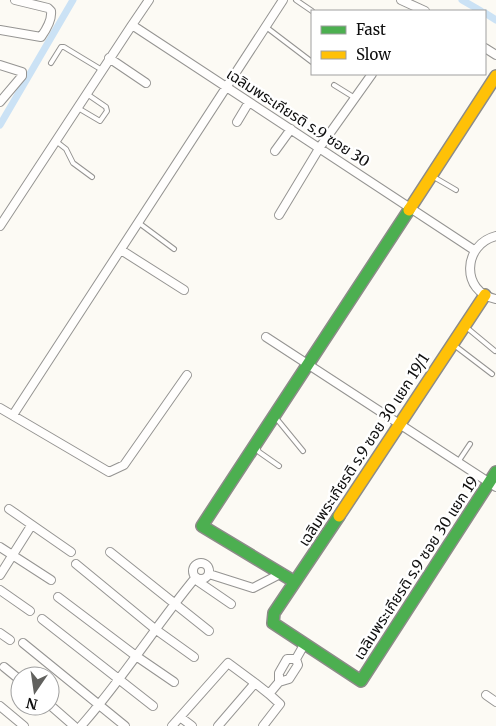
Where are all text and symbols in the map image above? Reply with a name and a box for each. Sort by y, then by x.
legend [311,10,486,75]
text: Fast [356,20,386,39]
text: Slow [356,45,391,64]
street label: เฉลิมพระเกียรติ ร.9 ซอย 30 [223,64,373,171]
street label: เฉลิมพระเกียรติ ร.9 ซอย 30 แยก 19/1 [294,350,433,550]
street label: เฉลิมพระเกียรติ ร.9 ซอย 30 แยก 19 [349,472,482,663]
north arrow [10,666,60,716]
text: N [25,694,39,714]

